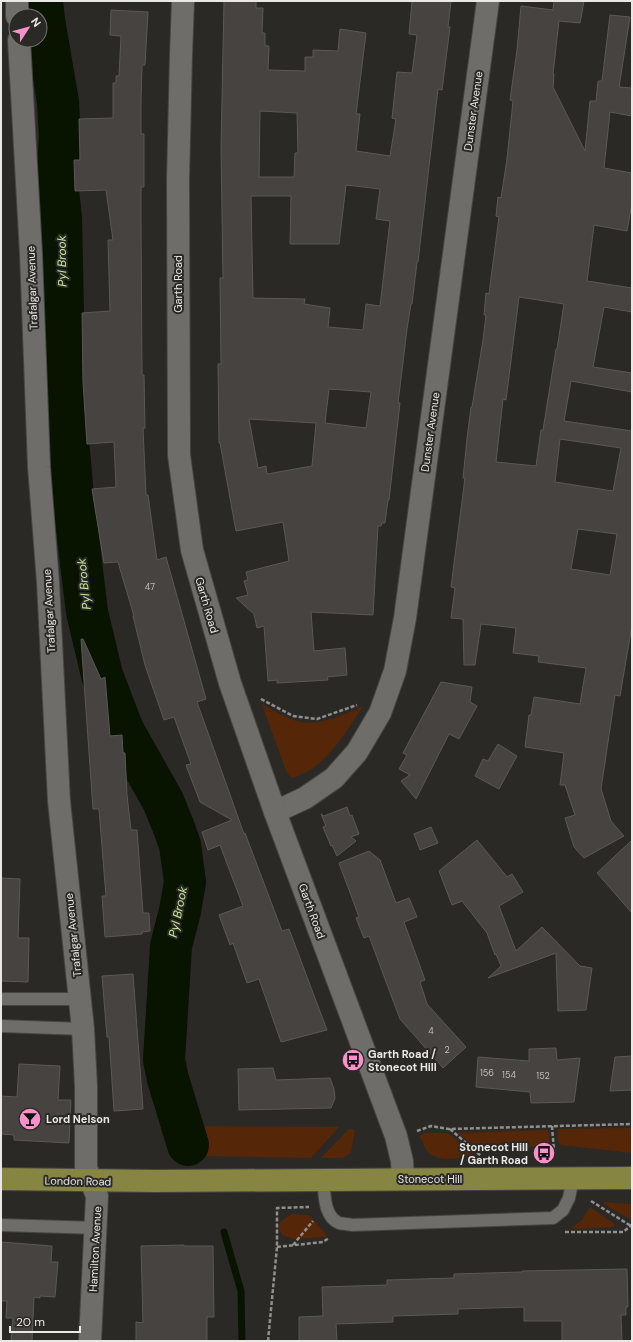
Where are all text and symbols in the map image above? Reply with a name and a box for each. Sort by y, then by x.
north arrow [8,8,48,48]
text: N [28,15,44,29]
street label: Dunster Avenue [460,70,486,152]
water label: Pyl Brook [54,234,70,287]
street label: Trafalgar Avenue [24,246,40,330]
street label: Garth Road [171,255,185,313]
street label: Dunster Avenue [417,391,443,473]
water label: Pyl Brook [73,557,95,611]
street label: Trafalgar Avenue [40,569,58,653]
street label: Garth Road [192,575,222,635]
house number: 47 [145,581,155,593]
street label: Garth Road [296,882,328,941]
water label: Pyl Brook [165,884,191,939]
street label: Trafalgar Avenue [62,892,84,978]
house number: 4 [428,1025,434,1037]
house number: 2 [444,1044,450,1056]
bus stop icon: Garth Road / Stonecot Hill [340,1047,366,1073]
place label: Garth Road / Stonecot Hill [368,1047,437,1074]
house number: 156 [480,1067,494,1079]
house number: 154 [502,1069,516,1081]
house number: 152 [536,1070,550,1082]
bar icon: Lord Nelson [17,1106,43,1132]
place label: Lord Nelson [46,1112,110,1126]
place label: Stonecot Hill / Garth Road [459,1140,528,1167]
bus stop icon: Stonecot Hill / Garth Road [531,1140,557,1166]
street label: Stonecot Hill [398,1172,462,1186]
street label: London Road [45,1173,112,1189]
street label: Hamilton Avenue [86,1206,104,1292]
scale bar [10,1308,80,1334]
text: 20 m [16,1314,45,1330]

